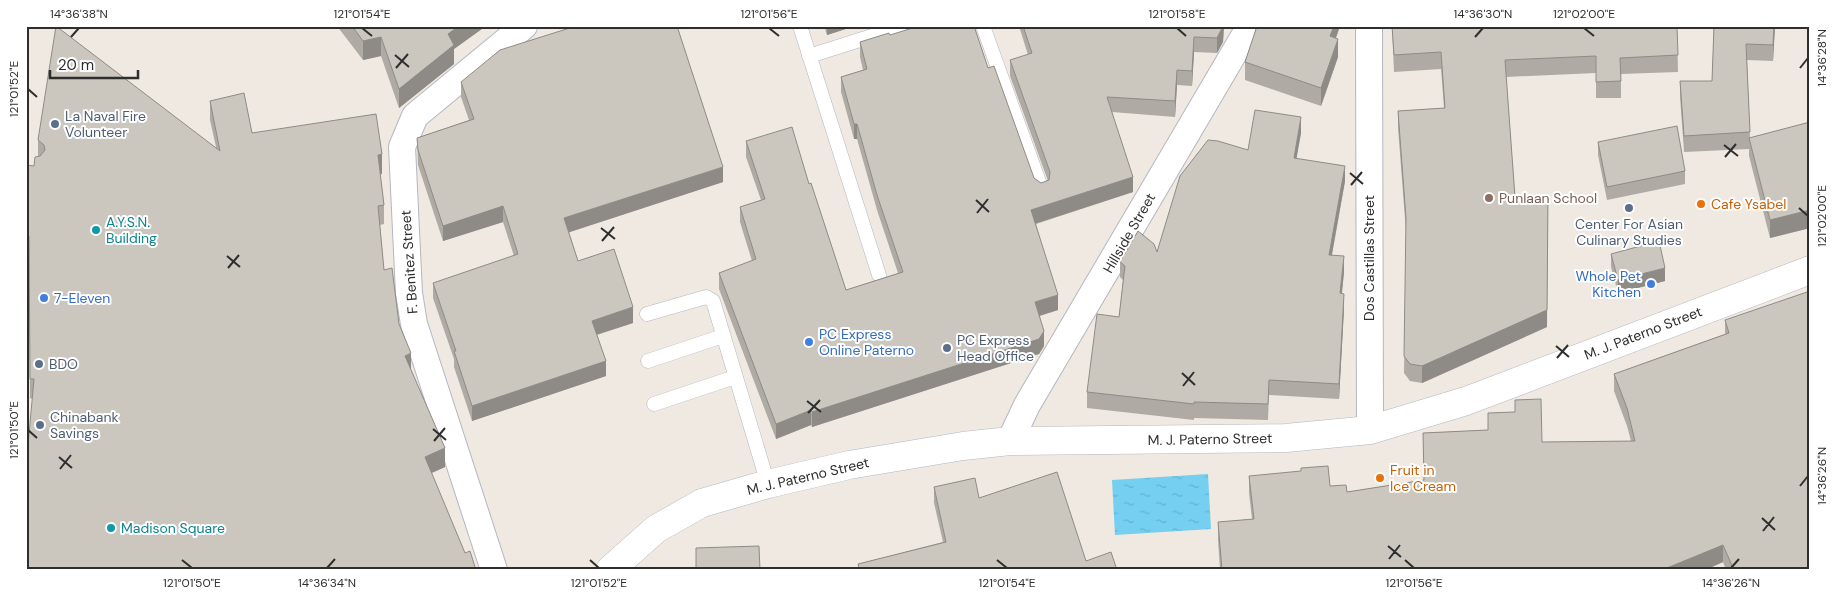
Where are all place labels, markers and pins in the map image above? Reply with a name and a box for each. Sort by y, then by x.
place label: La Naval Fire Volunteer [65,107,146,141]
marker: La Naval Fire Volunteer [49,118,61,130]
place label: Punlaan School [1499,189,1597,207]
marker: Punlaan School [1483,192,1495,204]
place label: Cafe Ysabel [1711,195,1786,213]
marker: Cafe Ysabel [1695,198,1707,210]
marker: Center For Asian Culinary Studies [1623,202,1635,214]
place label: A.Y.S.N. Building [106,213,157,247]
place label: Center For Asian Culinary Studies [1575,215,1683,249]
marker: A.Y.S.N. Building [90,224,102,236]
place label: Whole Pet Kitchen [1575,267,1641,301]
marker: Whole Pet Kitchen [1645,278,1657,290]
place label: 7-Eleven [54,289,110,307]
marker: 7-Eleven [38,292,50,304]
place label: PC Express Online Paterno [819,325,914,359]
place label: PC Express Head Office [957,331,1034,365]
marker: PC Express Online Paterno [803,336,815,348]
marker: PC Express Head Office [941,342,953,354]
place label: BDO [49,355,78,373]
marker: BDO [33,358,45,370]
place label: Chinabank Savings [50,408,119,442]
marker: Chinabank Savings [34,419,46,431]
place label: Fruit in Ice Cream [1390,461,1456,495]
marker: Fruit in Ice Cream [1374,472,1386,484]
place label: Madison Square [121,519,225,537]
marker: Madison Square [105,522,117,534]

